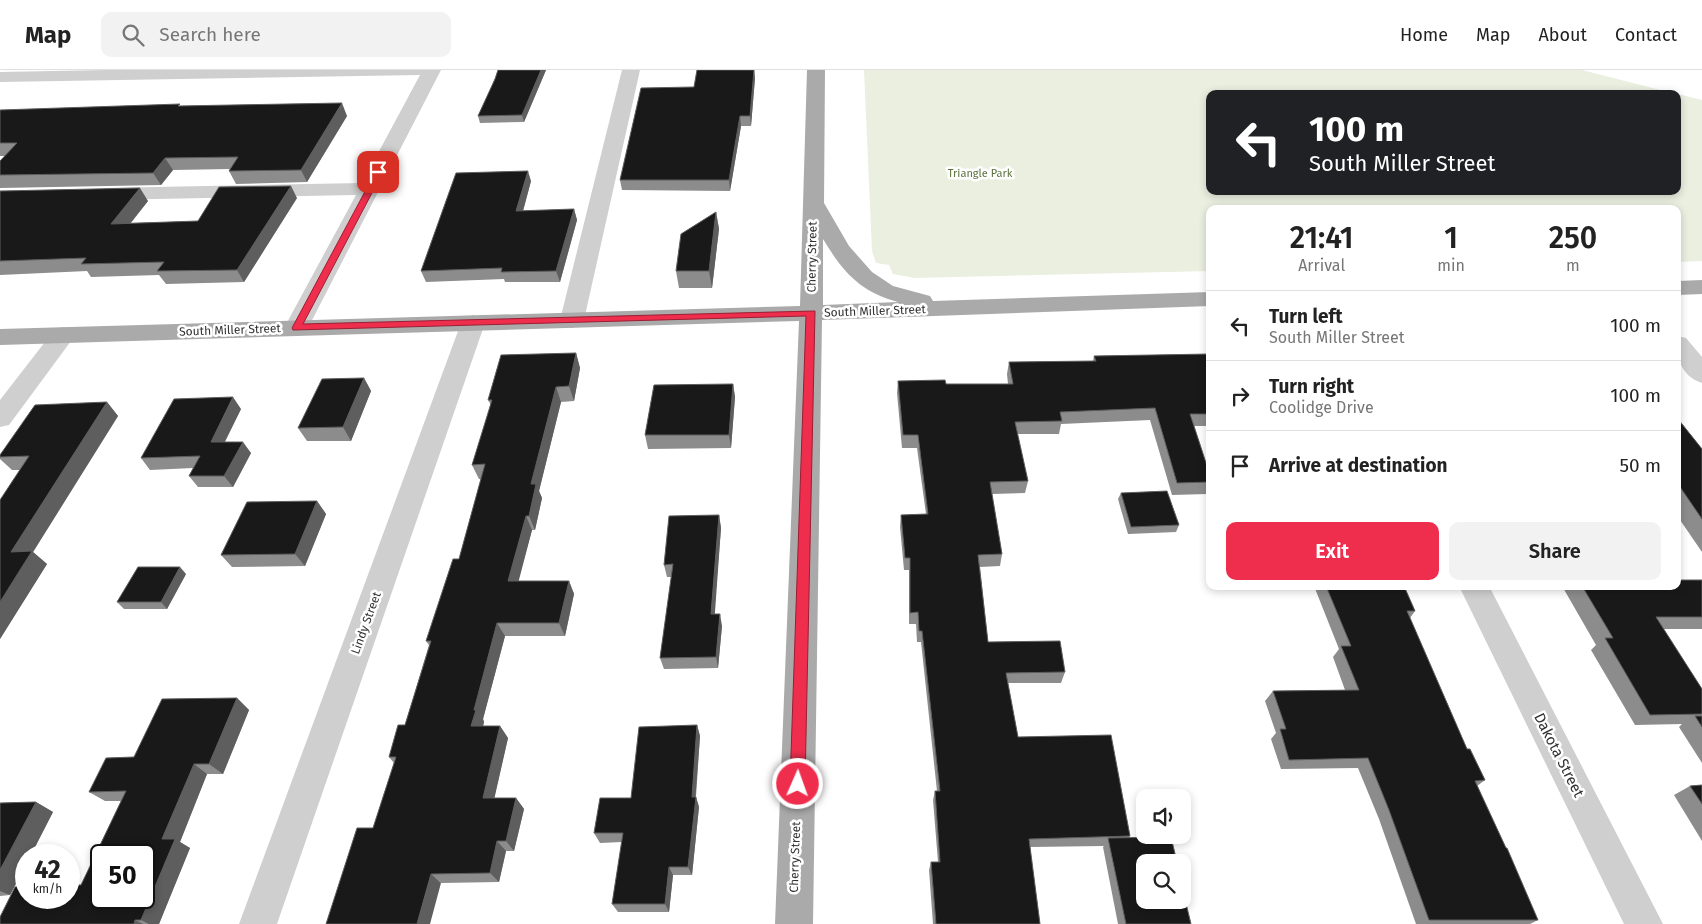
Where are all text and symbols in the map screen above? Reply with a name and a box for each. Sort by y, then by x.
search box [101,12,451,57]
text: Map [25,21,71,49]
icon: search [119,21,147,49]
text: Search here [159,23,261,46]
text: Home [1400,24,1448,46]
text: Map [1476,24,1510,46]
text: About [1538,24,1587,46]
text: Contact [1615,24,1677,46]
text: 100 m [1309,108,1404,150]
icon: left [1226,110,1291,175]
text: South Miller Street [1309,150,1495,177]
pin [357,151,399,193]
icon: arrive [364,158,392,186]
park label: Triangle Park [948,167,1013,180]
text: 21:41 [1290,220,1354,256]
text: 1 [1444,220,1458,256]
text: 250 [1549,220,1597,256]
street label: Cherry Street [804,221,820,293]
text: Arrival [1298,256,1345,275]
text: min [1437,256,1465,275]
text: m [1566,256,1580,275]
street label: South Miller Street [824,302,927,320]
text: Turn left [1269,305,1343,328]
icon: left [1226,312,1254,340]
text: 100 m [1610,314,1661,337]
street label: South Miller Street [179,321,282,339]
text: South Miller Street [1269,328,1405,347]
text: Turn right [1269,375,1354,398]
icon: right [1226,382,1254,410]
text: 100 m [1610,384,1661,407]
text: Coolidge Drive [1269,398,1374,417]
icon: arrive [1226,452,1254,480]
text: Arrive at destination [1269,454,1448,477]
text: 50 m [1620,454,1661,477]
button: Exit [1226,522,1439,580]
button: Share [1449,522,1661,580]
street label: Lindy Street [348,589,384,656]
street label: Dakota Street [1530,710,1588,801]
position arrow [771,757,823,809]
map controls [1136,789,1191,909]
button: sound [1136,789,1191,844]
street label: Cherry Street [787,821,803,893]
speed limit sign: 50 [90,844,155,909]
button: search [1136,854,1191,909]
text: 42 [34,855,61,885]
text: km/h [33,882,62,896]

